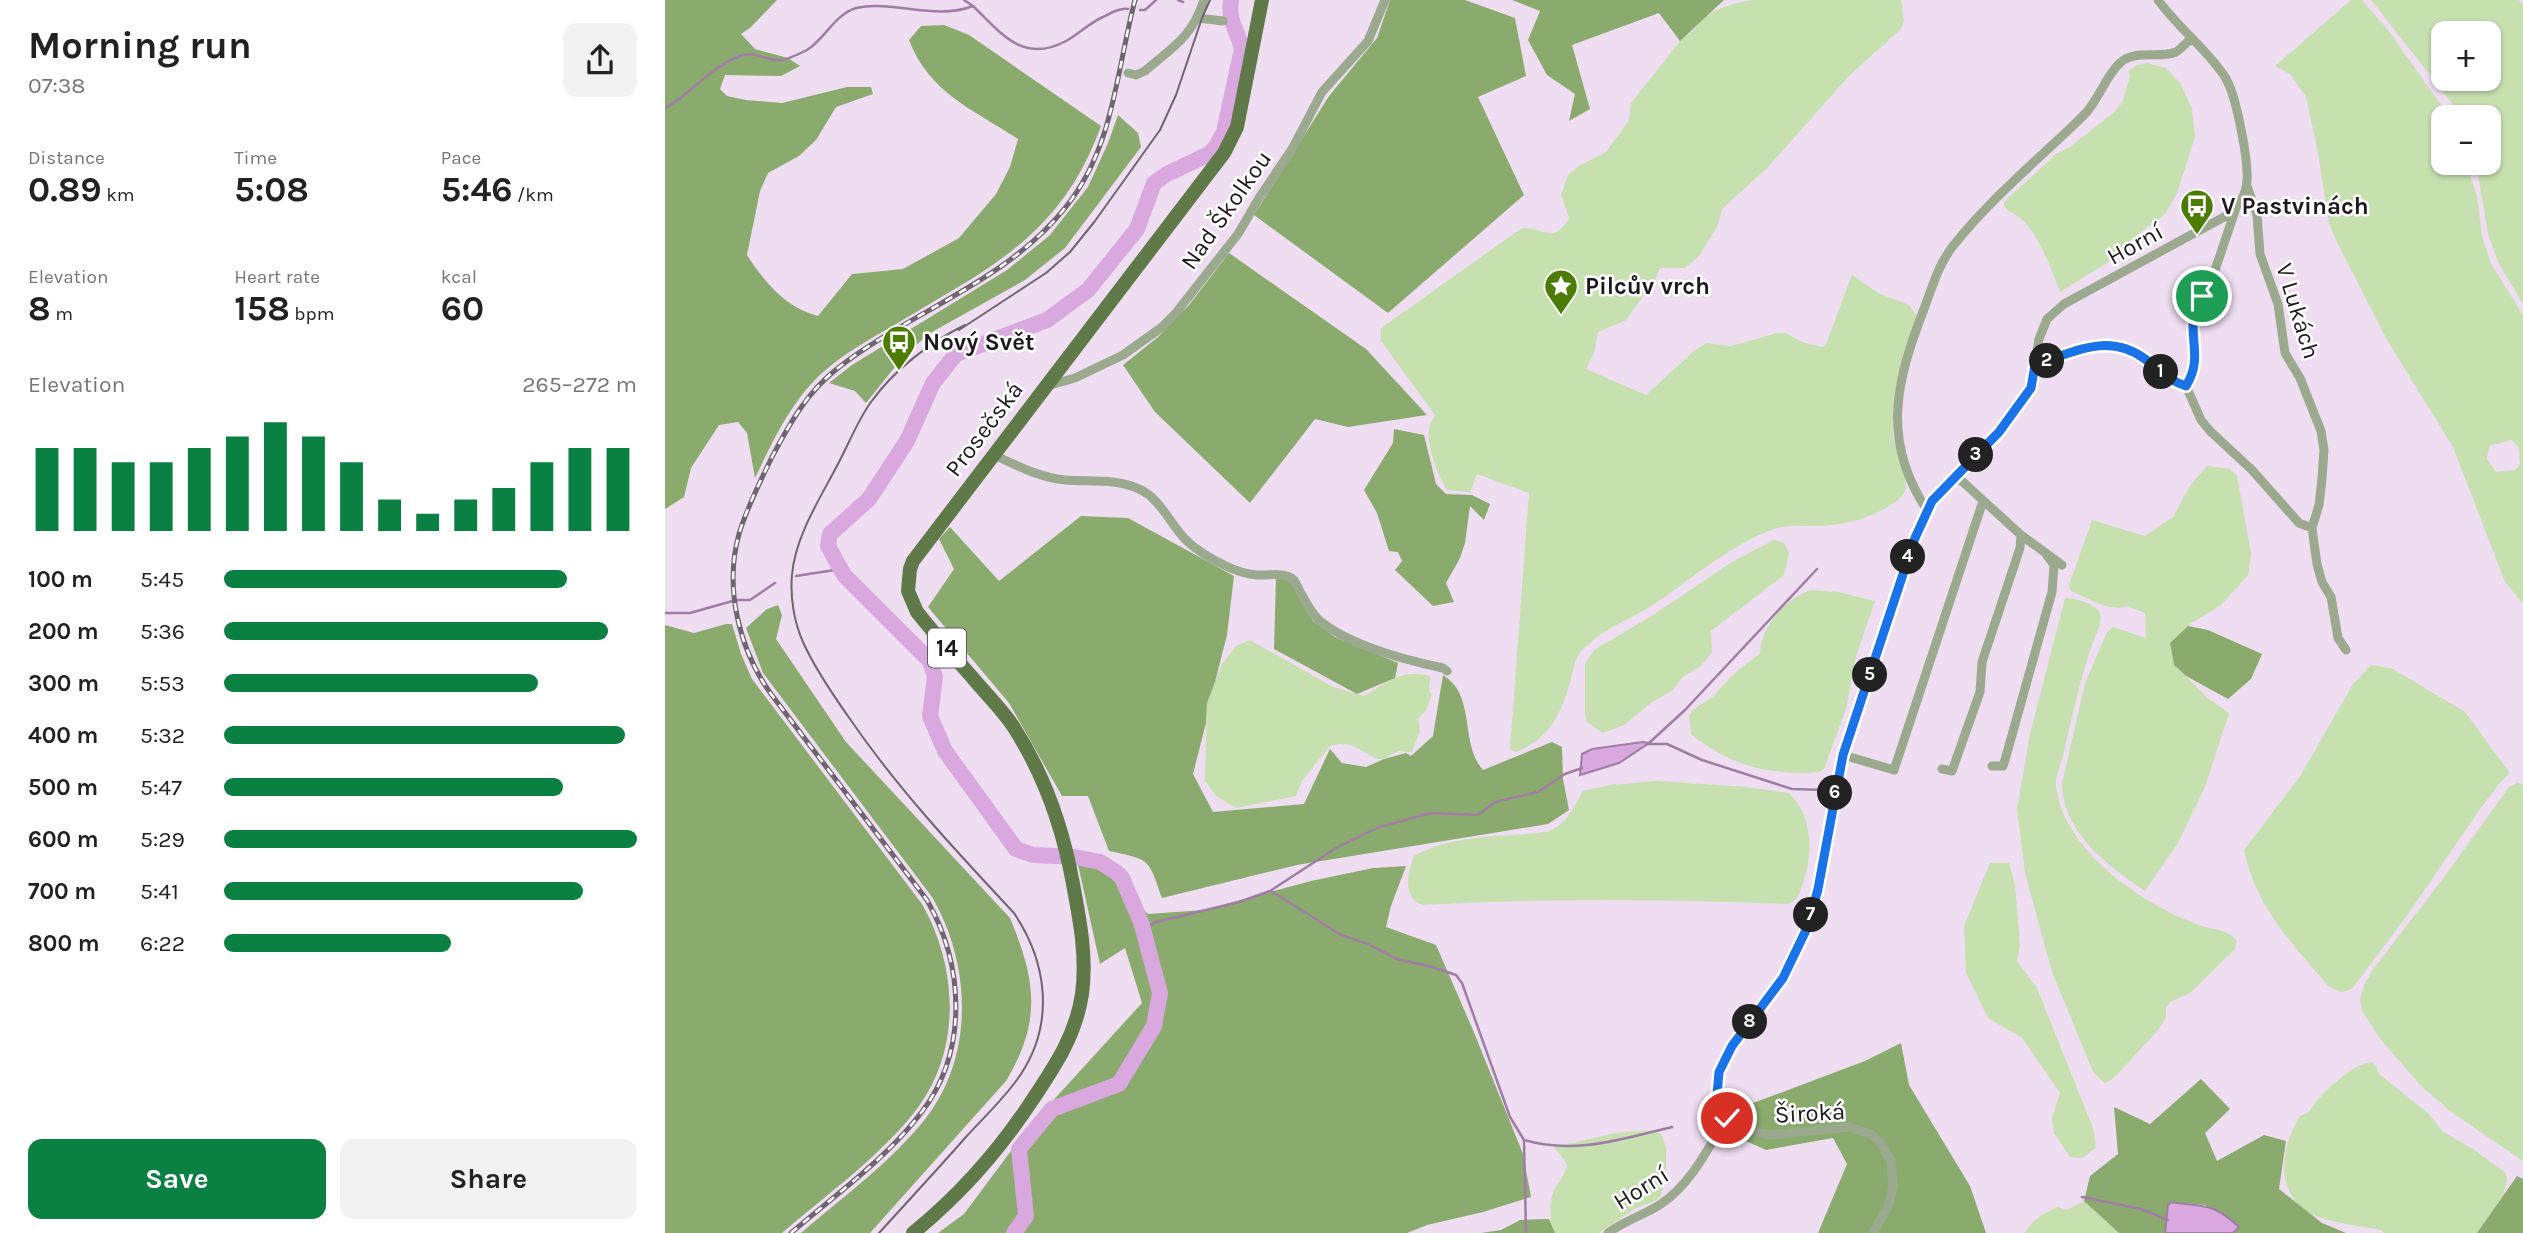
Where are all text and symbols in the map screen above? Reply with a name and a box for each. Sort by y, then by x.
map controls [2431,21,2501,175]
button: + [2431,21,2501,91]
text: Morning run [28,23,252,68]
button: share [563,23,637,97]
text: 07:38 [28,72,85,99]
button: − [2431,105,2501,175]
street label: Nad Školkou [1174,145,1277,275]
text: Distance [28,147,105,169]
text: Time [234,147,277,169]
text: Pace [441,147,481,169]
text: 0.89 [28,169,102,210]
text: 5:08 [234,169,309,210]
text: 5:46 [441,169,513,210]
text: km [102,184,135,206]
text: /km [513,184,554,206]
bus stop icon: V Pastvinách [2178,187,2216,236]
place label: V Pastvinách [2221,192,2369,220]
street label: Horní [2102,217,2169,271]
street label: V Lukách [2270,260,2326,362]
text: Elevation [28,266,108,288]
text: Heart rate [234,266,320,288]
text: kcal [441,266,477,288]
pin [2172,266,2232,326]
place icon: Pilcův vrch [1542,267,1580,316]
place label: Pilcův vrch [1585,272,1710,300]
icon: arrive [2183,277,2221,315]
text: 8 [28,288,51,329]
text: 158 [234,288,290,329]
text: 60 [441,288,484,329]
text: m [51,303,73,325]
text: bpm [290,303,334,325]
bus stop icon: Nový Svět [880,323,918,372]
place label: Nový Svět [923,328,1034,356]
pin: 2 [2029,344,2065,378]
text: 2 [2041,349,2052,371]
pin: 1 [2143,354,2179,390]
text: 1 [2157,360,2164,382]
text: Elevation [28,371,125,398]
text: 265–272 m [522,371,637,398]
street label: Prosečská [939,376,1029,482]
pin: 3 [1959,438,1993,472]
text: 3 [1970,443,1981,465]
pin: 4 [1891,540,1925,574]
text: 4 [1902,545,1913,567]
text: 100 m [28,566,93,593]
text: 5:45 [140,566,184,593]
text: 200 m [28,618,99,645]
text: 5:36 [140,618,185,645]
road number: 14 [928,628,966,668]
pin: 5 [1853,658,1887,692]
text: 5 [1864,663,1875,685]
text: 300 m [28,670,99,697]
text: 5:53 [140,670,185,697]
text: 400 m [28,722,98,749]
text: 5:32 [140,722,185,749]
text: 500 m [28,774,98,801]
text: 5:47 [140,774,182,801]
pin: 6 [1817,776,1853,810]
text: 6 [1829,781,1840,803]
text: 600 m [28,826,99,853]
text: 5:29 [140,826,185,853]
text: 700 m [28,878,96,905]
text: 5:41 [140,878,179,905]
pin: 7 [1793,898,1829,932]
text: 7 [1806,903,1815,925]
text: 800 m [28,930,100,957]
text: 6:22 [140,930,185,957]
pin: 8 [1733,1004,1767,1040]
text: 8 [1743,1010,1756,1032]
pin [1697,1088,1757,1148]
street label: Široká [1774,1096,1846,1129]
icon: check [1708,1099,1746,1137]
button: Save [28,1139,326,1219]
button: Share [340,1139,637,1219]
street label: Horní [1608,1160,1674,1216]

